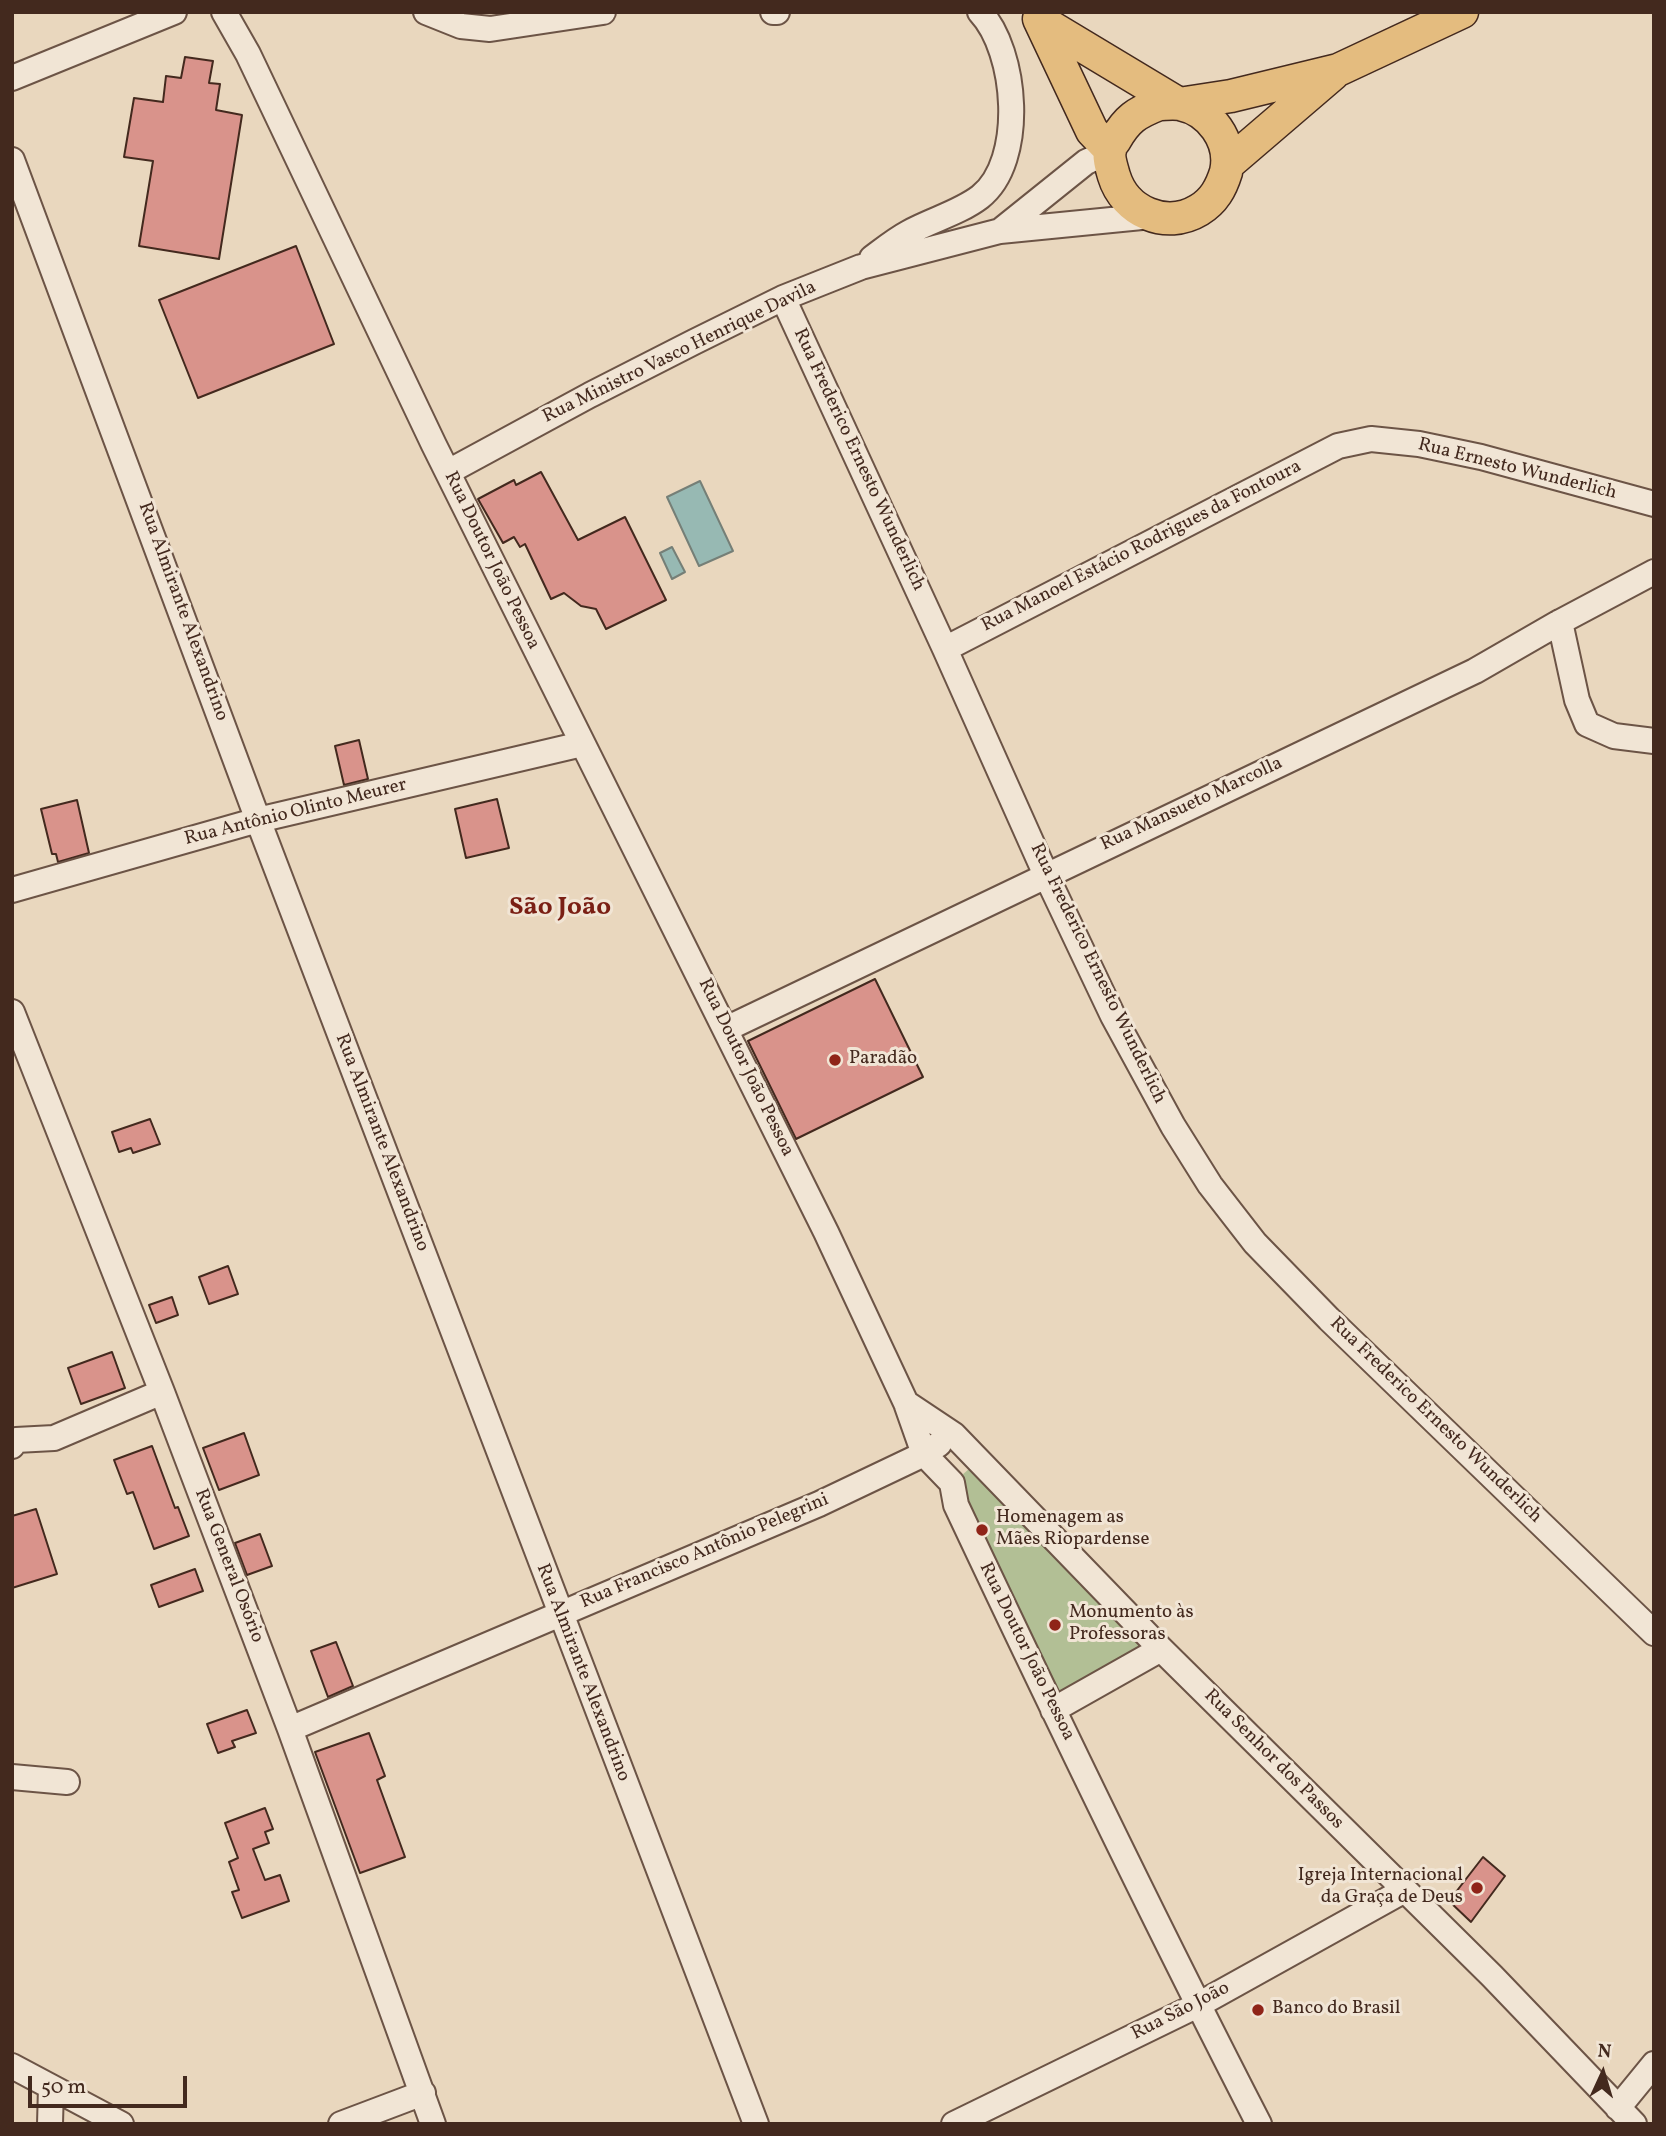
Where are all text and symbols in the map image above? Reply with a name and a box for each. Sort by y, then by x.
street label: Rua Ministro Vasco Henrique Davila [540,277,820,429]
street label: Rua Frederico Ernesto Wunderlich [787,325,929,595]
street label: Rua Ernesto Wunderlich [1415,434,1619,506]
street label: Rua Manoel Estácio Rodrigues da Fontoura [978,456,1306,638]
street label: Rua Doutor João Pessoa [438,468,544,654]
street label: Rua Almirante Alexandrino [132,499,232,725]
street label: Rua Mansueto Marcolla [1097,753,1287,857]
street label: Rua Antônio Olinto Meurer [183,774,409,852]
street label: Rua Frederico Ernesto Wunderlich [1024,840,1170,1108]
district label: São João [509,893,611,925]
street label: Rua Doutor João Pessoa [692,975,798,1161]
street label: Rua Almirante Alexandrino [329,1031,433,1255]
place label: Paradão [849,1049,917,1071]
marker: Paradão [827,1052,843,1068]
street label: Rua Frederico Ernesto Wunderlich [1324,1313,1546,1529]
street label: Rua General Osório [188,1486,268,1646]
street label: Rua Francisco Antônio Pelegrini [577,1489,833,1615]
place label: Homenagem as Mães Riopardense [996,1508,1149,1552]
marker: Homenagem as Mães Riopardense [974,1522,990,1538]
street label: Rua Doutor João Pessoa [973,1559,1079,1745]
street label: Rua Almirante Alexandrino [530,1561,634,1785]
place label: Monumento às Professoras [1069,1603,1194,1647]
marker: Monumento às Professoras [1047,1617,1063,1633]
street label: Rua Senhor dos Passos [1198,1685,1348,1835]
place label: Igreja Internacional da Graça de Deus [1298,1866,1463,1910]
marker: Igreja Internacional da Graça de Deus [1469,1880,1485,1896]
street label: Rua São João [1128,1978,1234,2046]
place label: Banco do Brasil [1272,1999,1400,2021]
marker: Banco do Brasil [1250,2002,1266,2018]
north arrow [1568,2038,1638,2108]
text: N [1597,2039,1612,2066]
scale bar [32,2062,191,2106]
text: 50 m [41,2073,86,2102]

